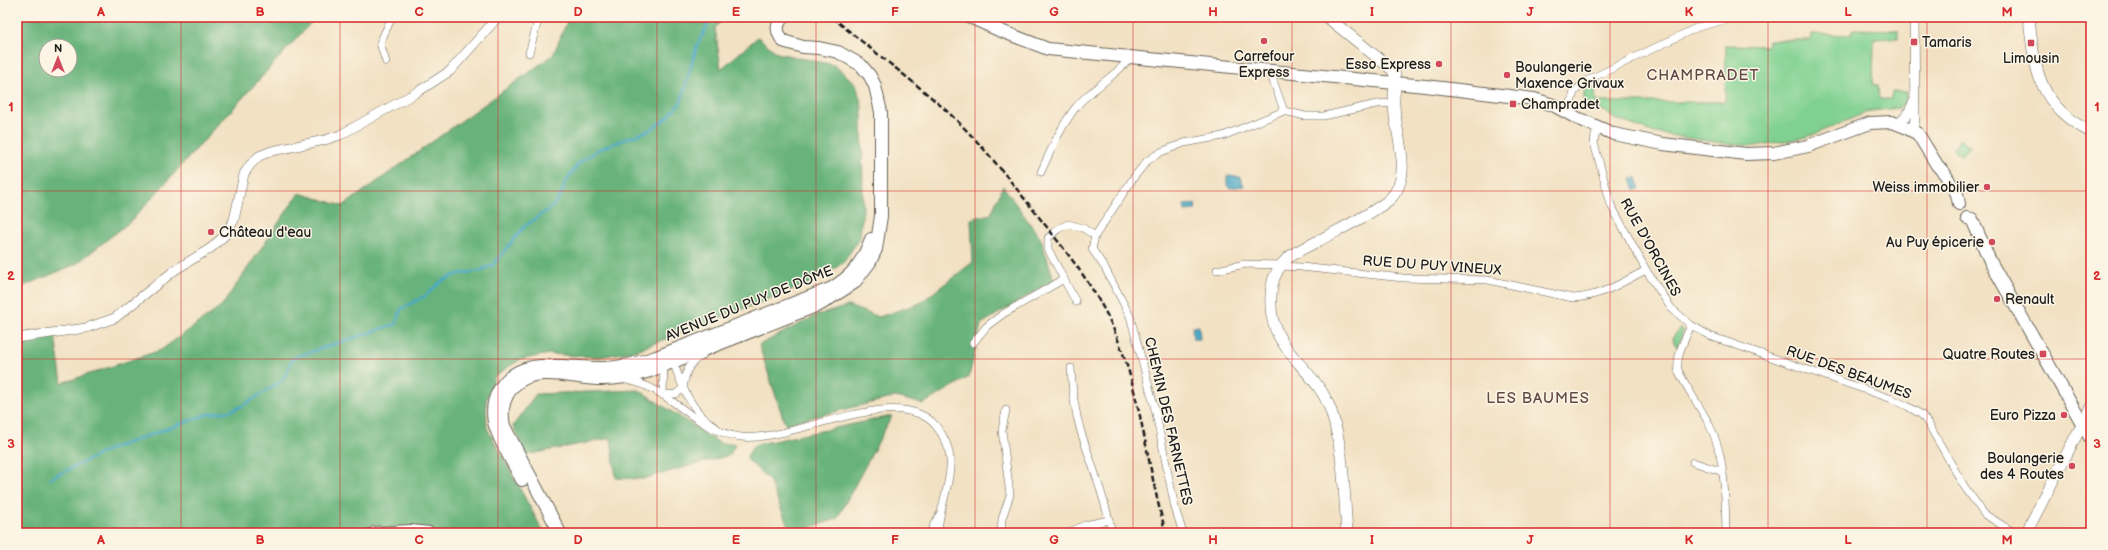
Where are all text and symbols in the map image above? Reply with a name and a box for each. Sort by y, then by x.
text: A [96,4,105,20]
text: B [255,4,265,20]
text: C [414,4,424,20]
text: D [573,4,583,20]
text: E [732,4,741,20]
text: F [891,4,899,20]
text: G [1049,4,1059,20]
text: H [1208,4,1218,20]
text: I [1370,4,1374,20]
text: J [1526,4,1534,20]
text: K [1685,4,1694,20]
text: L [1844,4,1852,20]
text: M [2001,4,2013,20]
place label: Tamaris [1922,34,1972,51]
marker: Carrefour Express [1259,36,1269,46]
marker: Tamaris [1909,37,1919,47]
north arrow [38,38,78,78]
marker: Limousin [2026,38,2036,48]
text: N [54,42,62,55]
place label: Carrefour Express [1234,48,1295,81]
place label: Limousin [2003,50,2059,67]
place label: Esso Express [1345,56,1431,73]
marker: Esso Express [1434,59,1444,69]
place label: Boulangerie Maxence Grivaux [1515,59,1625,92]
district label: CHAMPRADET [1647,66,1759,85]
marker: Boulangerie Maxence Grivaux [1502,70,1512,80]
place label: Champradet [1521,96,1600,113]
text: 1 [8,99,14,115]
marker: Champradet [1508,99,1518,109]
text: 1 [2094,99,2100,115]
place label: Weiss immobilier [1873,179,1980,196]
marker: Weiss immobilier [1982,182,1992,192]
street label: RUE D'ORCINES [1617,195,1685,299]
place label: Château d'eau [219,224,311,241]
marker: Château d'eau [206,227,216,237]
place label: Au Puy épicerie [1886,234,1984,251]
marker: Au Puy épicerie [1987,237,1997,247]
street label: RUE DU PUY VINEUX [1362,252,1502,279]
street label: AVENUE DU PUY DE DÔME [662,261,836,345]
text: 2 [7,268,15,284]
text: 2 [2093,268,2101,284]
place label: Renault [2005,291,2055,308]
marker: Renault [1992,294,2002,304]
street label: CHEMIN DES FARNETTES [1141,335,1196,507]
street label: RUE DES BEAUMES [1784,342,1914,403]
place label: Quatre Routes [1943,346,2035,363]
marker: Quatre Routes [2038,349,2048,359]
district label: LES BAUMES [1486,389,1590,408]
place label: Euro Pizza [1990,407,2056,424]
marker: Euro Pizza [2059,410,2069,420]
text: 3 [7,436,15,452]
text: 3 [2093,436,2101,452]
place label: Boulangerie des 4 Routes [1980,450,2064,483]
marker: Boulangerie des 4 Routes [2067,461,2077,471]
text: A [96,532,105,548]
text: B [255,532,265,548]
text: C [414,532,424,548]
text: D [573,532,583,548]
text: E [732,532,741,548]
text: F [891,532,899,548]
text: G [1049,532,1059,548]
text: H [1208,532,1218,548]
text: I [1370,532,1374,548]
text: J [1526,532,1534,548]
text: K [1685,532,1694,548]
text: L [1844,532,1852,548]
text: M [2001,532,2013,548]

